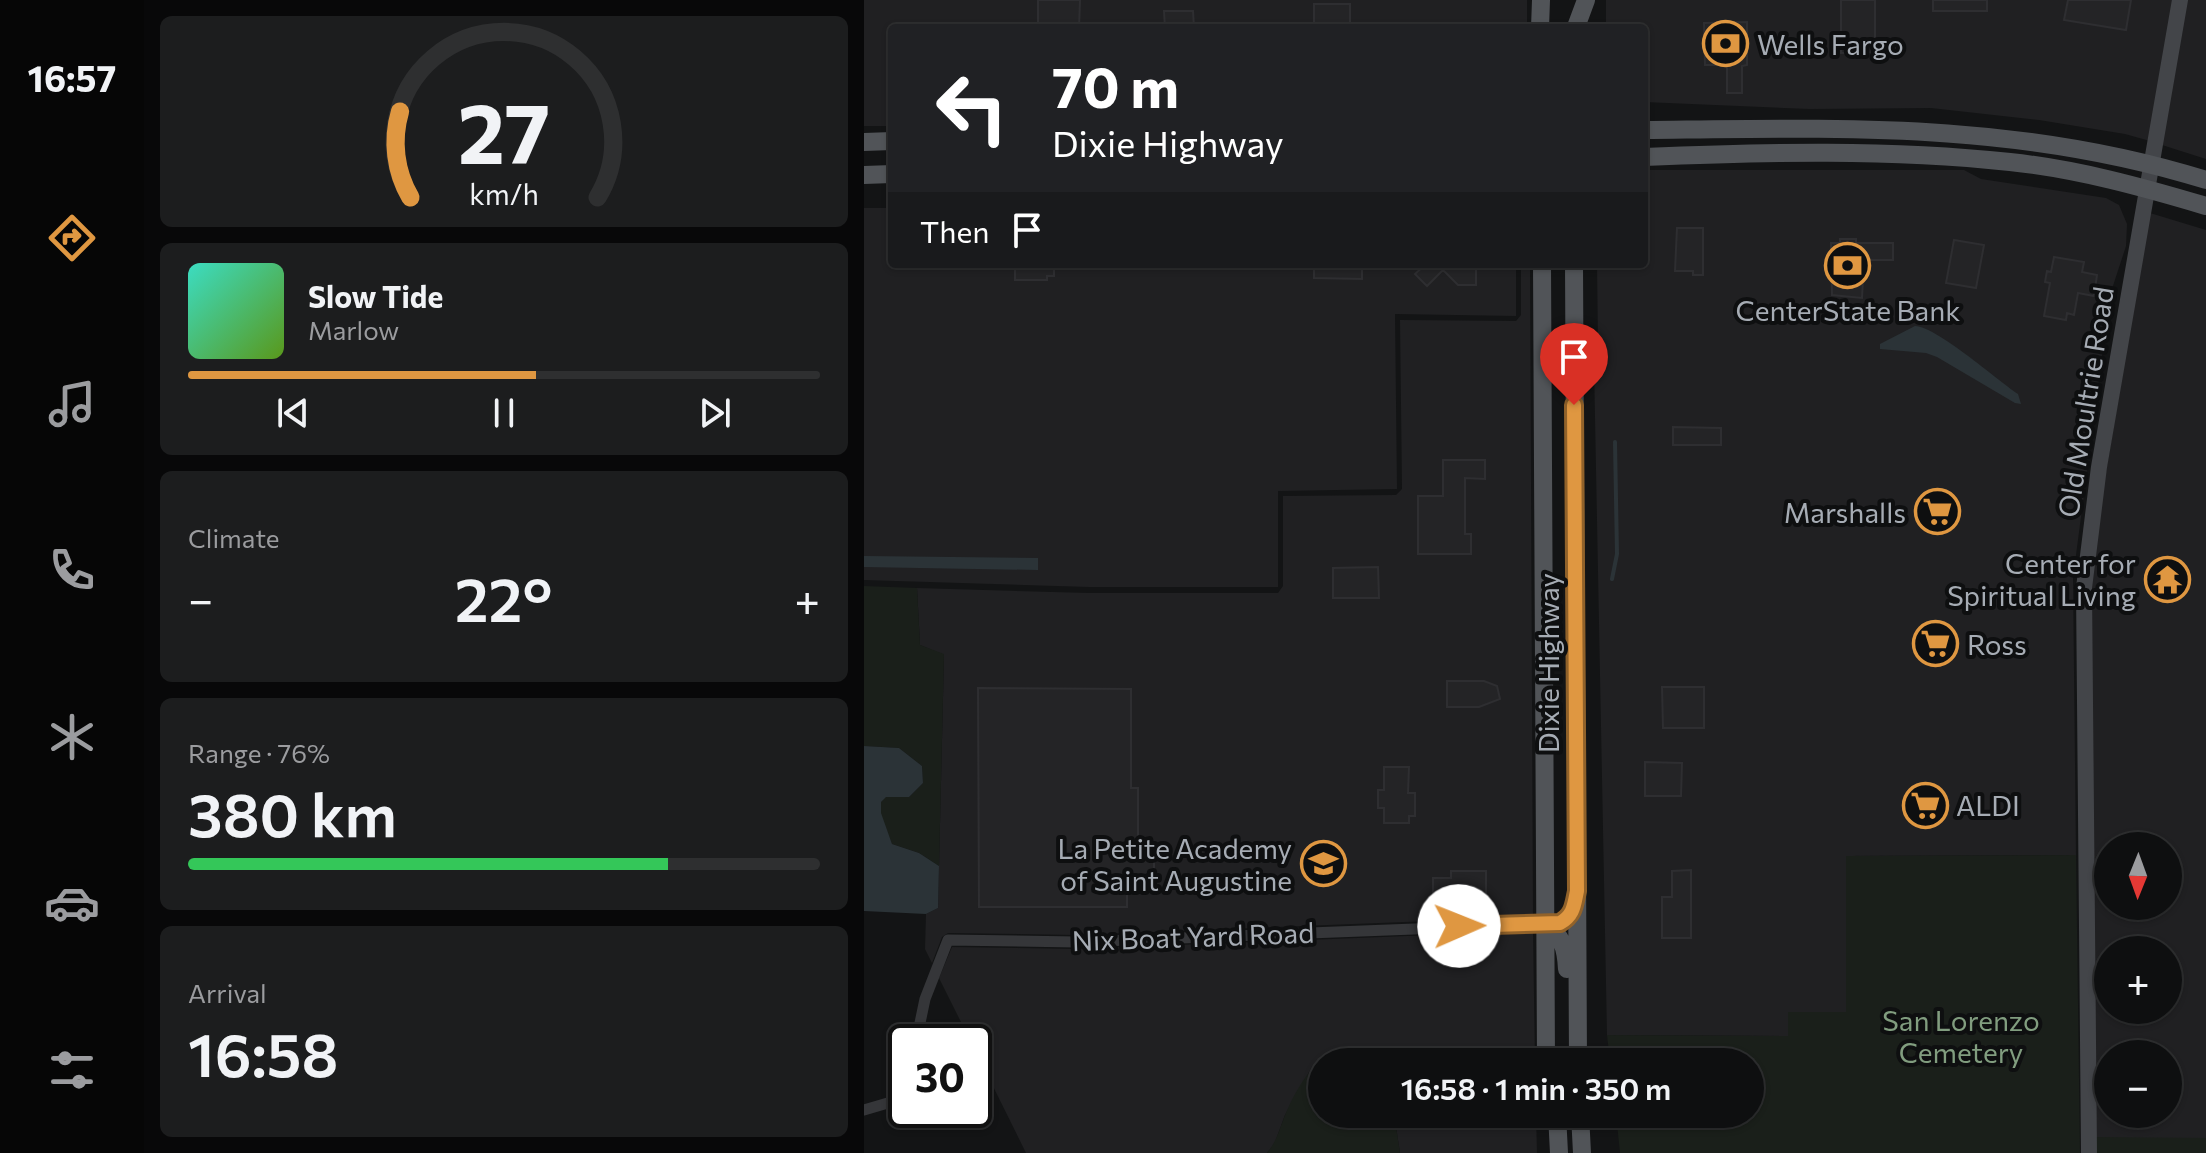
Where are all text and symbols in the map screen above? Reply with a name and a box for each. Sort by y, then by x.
bank icon: Wells Fargo [1702,20,1750,68]
place label: Wells Fargo [1757,27,1904,61]
text: 70 m [1052,51,1179,120]
text: 16:57 [28,55,116,99]
icon: left [920,56,1024,160]
text: 27 [458,78,550,180]
text: Dixie Highway [1052,120,1284,164]
text: km/h [469,176,539,211]
icon: arrive [1005,208,1049,252]
icon: directions [44,210,100,266]
text: Then [920,212,989,249]
bank icon: CenterState Bank [1824,242,1872,290]
text: Slow Tide [308,277,443,314]
street label: Old Moultrie Road [2050,284,2120,520]
place label: CenterState Bank [1736,293,1960,327]
text: Marlow [308,314,399,345]
pin [1540,323,1608,405]
icon: arrive [1552,335,1596,379]
icon: music [44,376,100,432]
icon: previous [271,391,315,435]
icon: pause [482,391,526,435]
icon: next [693,391,737,435]
supermarket icon: Marshalls [1913,488,1961,536]
place label: Marshalls [1784,495,1906,529]
text: Climate [188,522,280,553]
icon: phone [44,542,100,598]
place label: Center for Spiritual Living [1947,546,2136,612]
temple icon: Center for Spiritual Living [2143,555,2191,603]
text: 22° [455,561,552,634]
text: − [188,571,213,625]
text: + [794,571,820,625]
street label: Dixie Highway [1531,573,1565,753]
supermarket icon: Ross [1912,620,1960,668]
place label: Ross [1967,627,2027,661]
icon: climate [44,709,100,765]
text: Range · 76% [188,737,330,768]
text: 380 km [188,776,397,849]
supermarket icon: ALDI [1901,781,1949,829]
place label: ALDI [1956,788,2020,822]
place label: La Petite Academy of Saint Augustine [1058,831,1292,897]
north arrow [2094,832,2182,920]
map controls [2094,832,2182,1128]
school or university icon: La Petite Academy of Saint Augustine [1299,840,1347,888]
icon: car [44,875,100,931]
position arrow [1417,884,1501,968]
street label: Nix Boat Yard Road [1071,915,1315,957]
button: + [2094,936,2182,1024]
text: Arrival [188,977,267,1008]
park label: San Lorenzo Cemetery [1882,1003,2040,1069]
text: 16:58 [188,1016,338,1089]
speed limit sign: 30 [888,1024,992,1128]
button: − [2094,1040,2182,1128]
icon: filters [44,1042,100,1098]
text: 16:58 · 1 min · 350 m [1401,1069,1671,1106]

